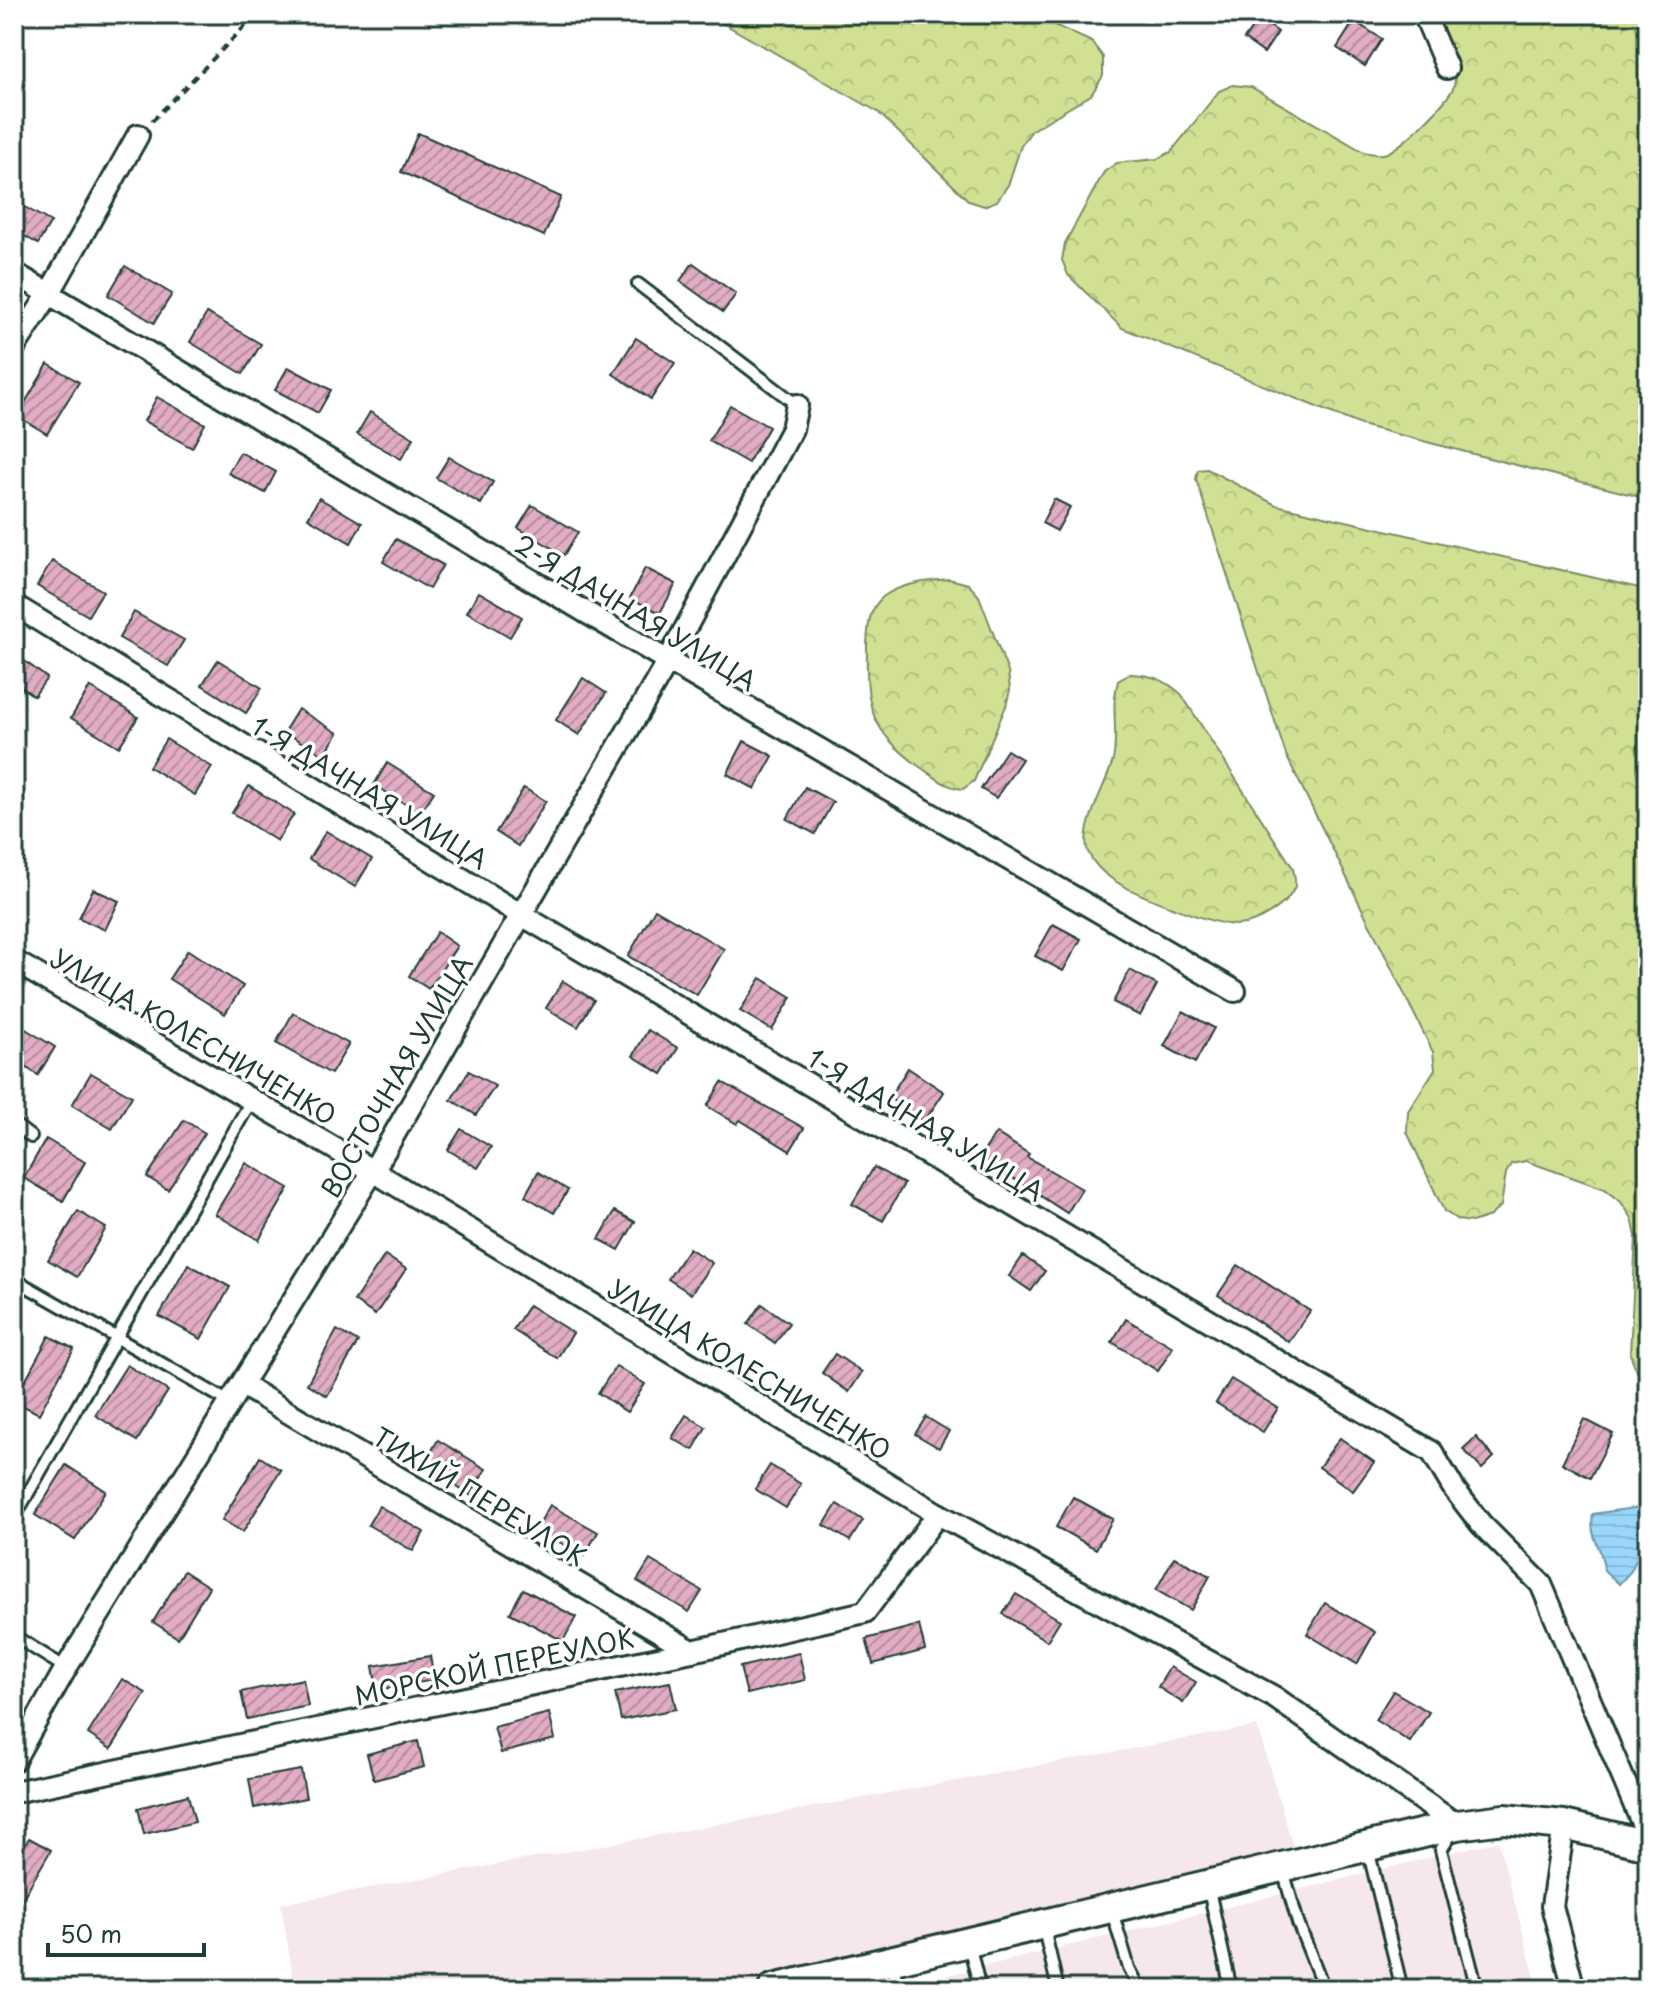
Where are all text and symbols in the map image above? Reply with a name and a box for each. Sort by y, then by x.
street label: 2-Я ДАЧНАЯ УЛИЦА [508,524,764,700]
street label: 1-Я ДАЧНАЯ УЛИЦА [244,706,496,878]
street label: УЛИЦА КОЛЕСНИЧЕНКО [44,938,344,1134]
street label: ВОСТОЧНАЯ УЛИЦА [310,947,482,1205]
street label: 1-Я ДАЧНАЯ УЛИЦА [800,1038,1052,1210]
street label: УЛИЦА КОЛЕСНИЧЕНКО [601,1269,899,1469]
street label: ТИХИЙ ПЕРЕУЛОК [366,1417,594,1575]
street label: МОРСКОЙ ПЕРЕУЛОК [351,1617,637,1715]
scale bar [48,1907,204,1957]
text: 50 m [60,1915,122,1951]

